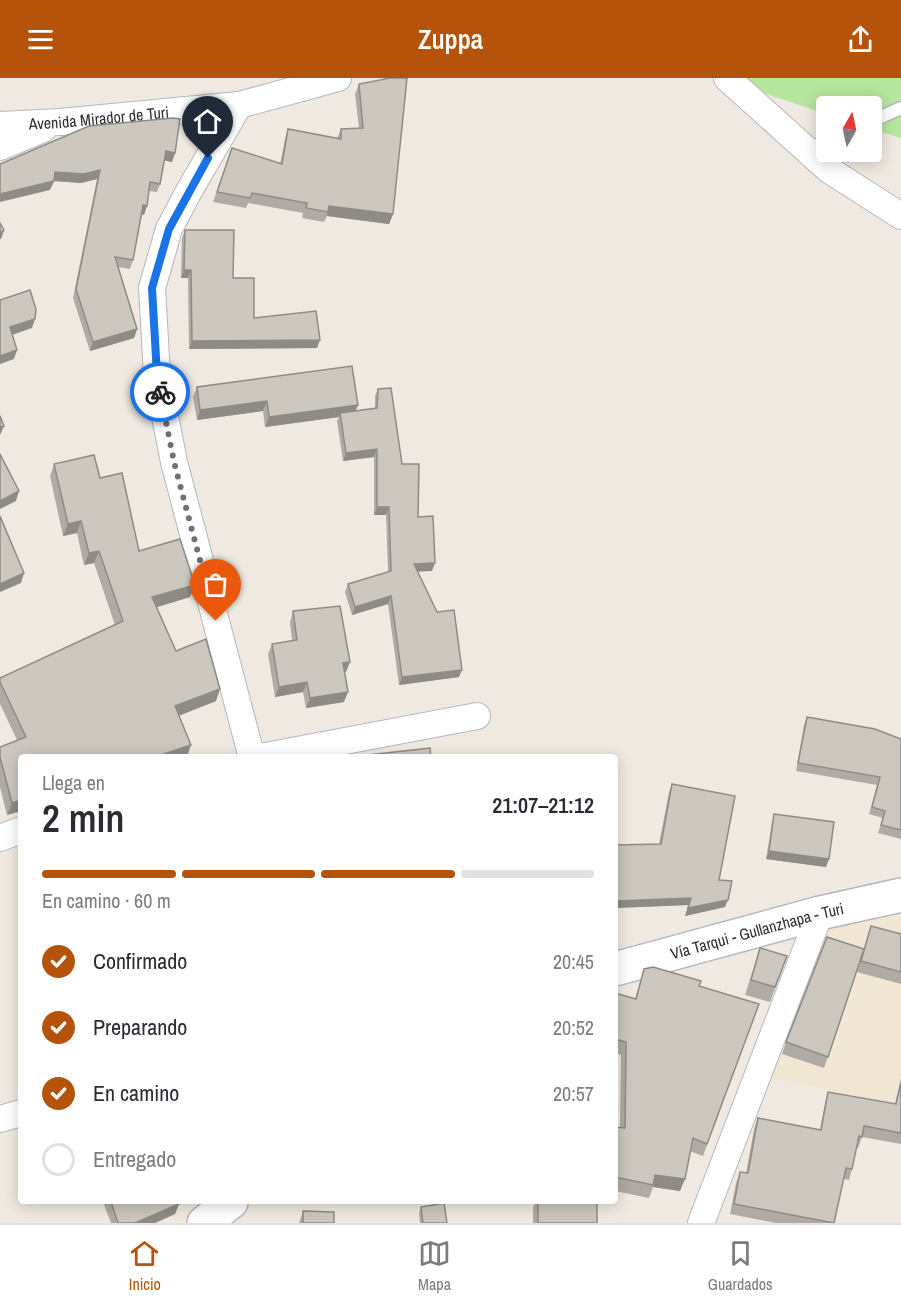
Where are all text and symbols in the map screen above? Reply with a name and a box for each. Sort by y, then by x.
text: Zuppa [418,21,483,57]
icon: menu [24,23,57,56]
icon: share [844,23,877,56]
pin [182,96,233,158]
north arrow [816,96,882,162]
map controls [816,96,882,162]
street label: Avenida Mirador de Turi [27,101,170,135]
icon: home [191,105,224,138]
courier [130,362,190,422]
icon: bike [144,376,177,409]
pin [190,559,241,621]
icon: bag [199,568,232,601]
text: Llega en [42,769,105,796]
text: 21:07–21:12 [492,790,594,820]
text: 2 min [42,792,124,844]
text: En camino · 60 m [42,887,171,914]
street label: Vía Tarqui - Gullanzhapa - Turi [668,897,846,964]
icon: check [42,945,75,978]
text: Confirmado [93,946,187,976]
text: 20:45 [553,948,594,975]
icon: check [42,1011,75,1044]
text: Preparando [93,1012,187,1042]
text: 20:52 [553,1014,594,1041]
icon: check [42,1077,75,1110]
text: En camino [93,1078,179,1108]
text: 20:57 [553,1080,594,1107]
text: Entregado [93,1144,176,1174]
tab: Inicio [128,1237,161,1295]
tab: Mapa [418,1237,451,1295]
tab: Guardados [708,1237,773,1295]

